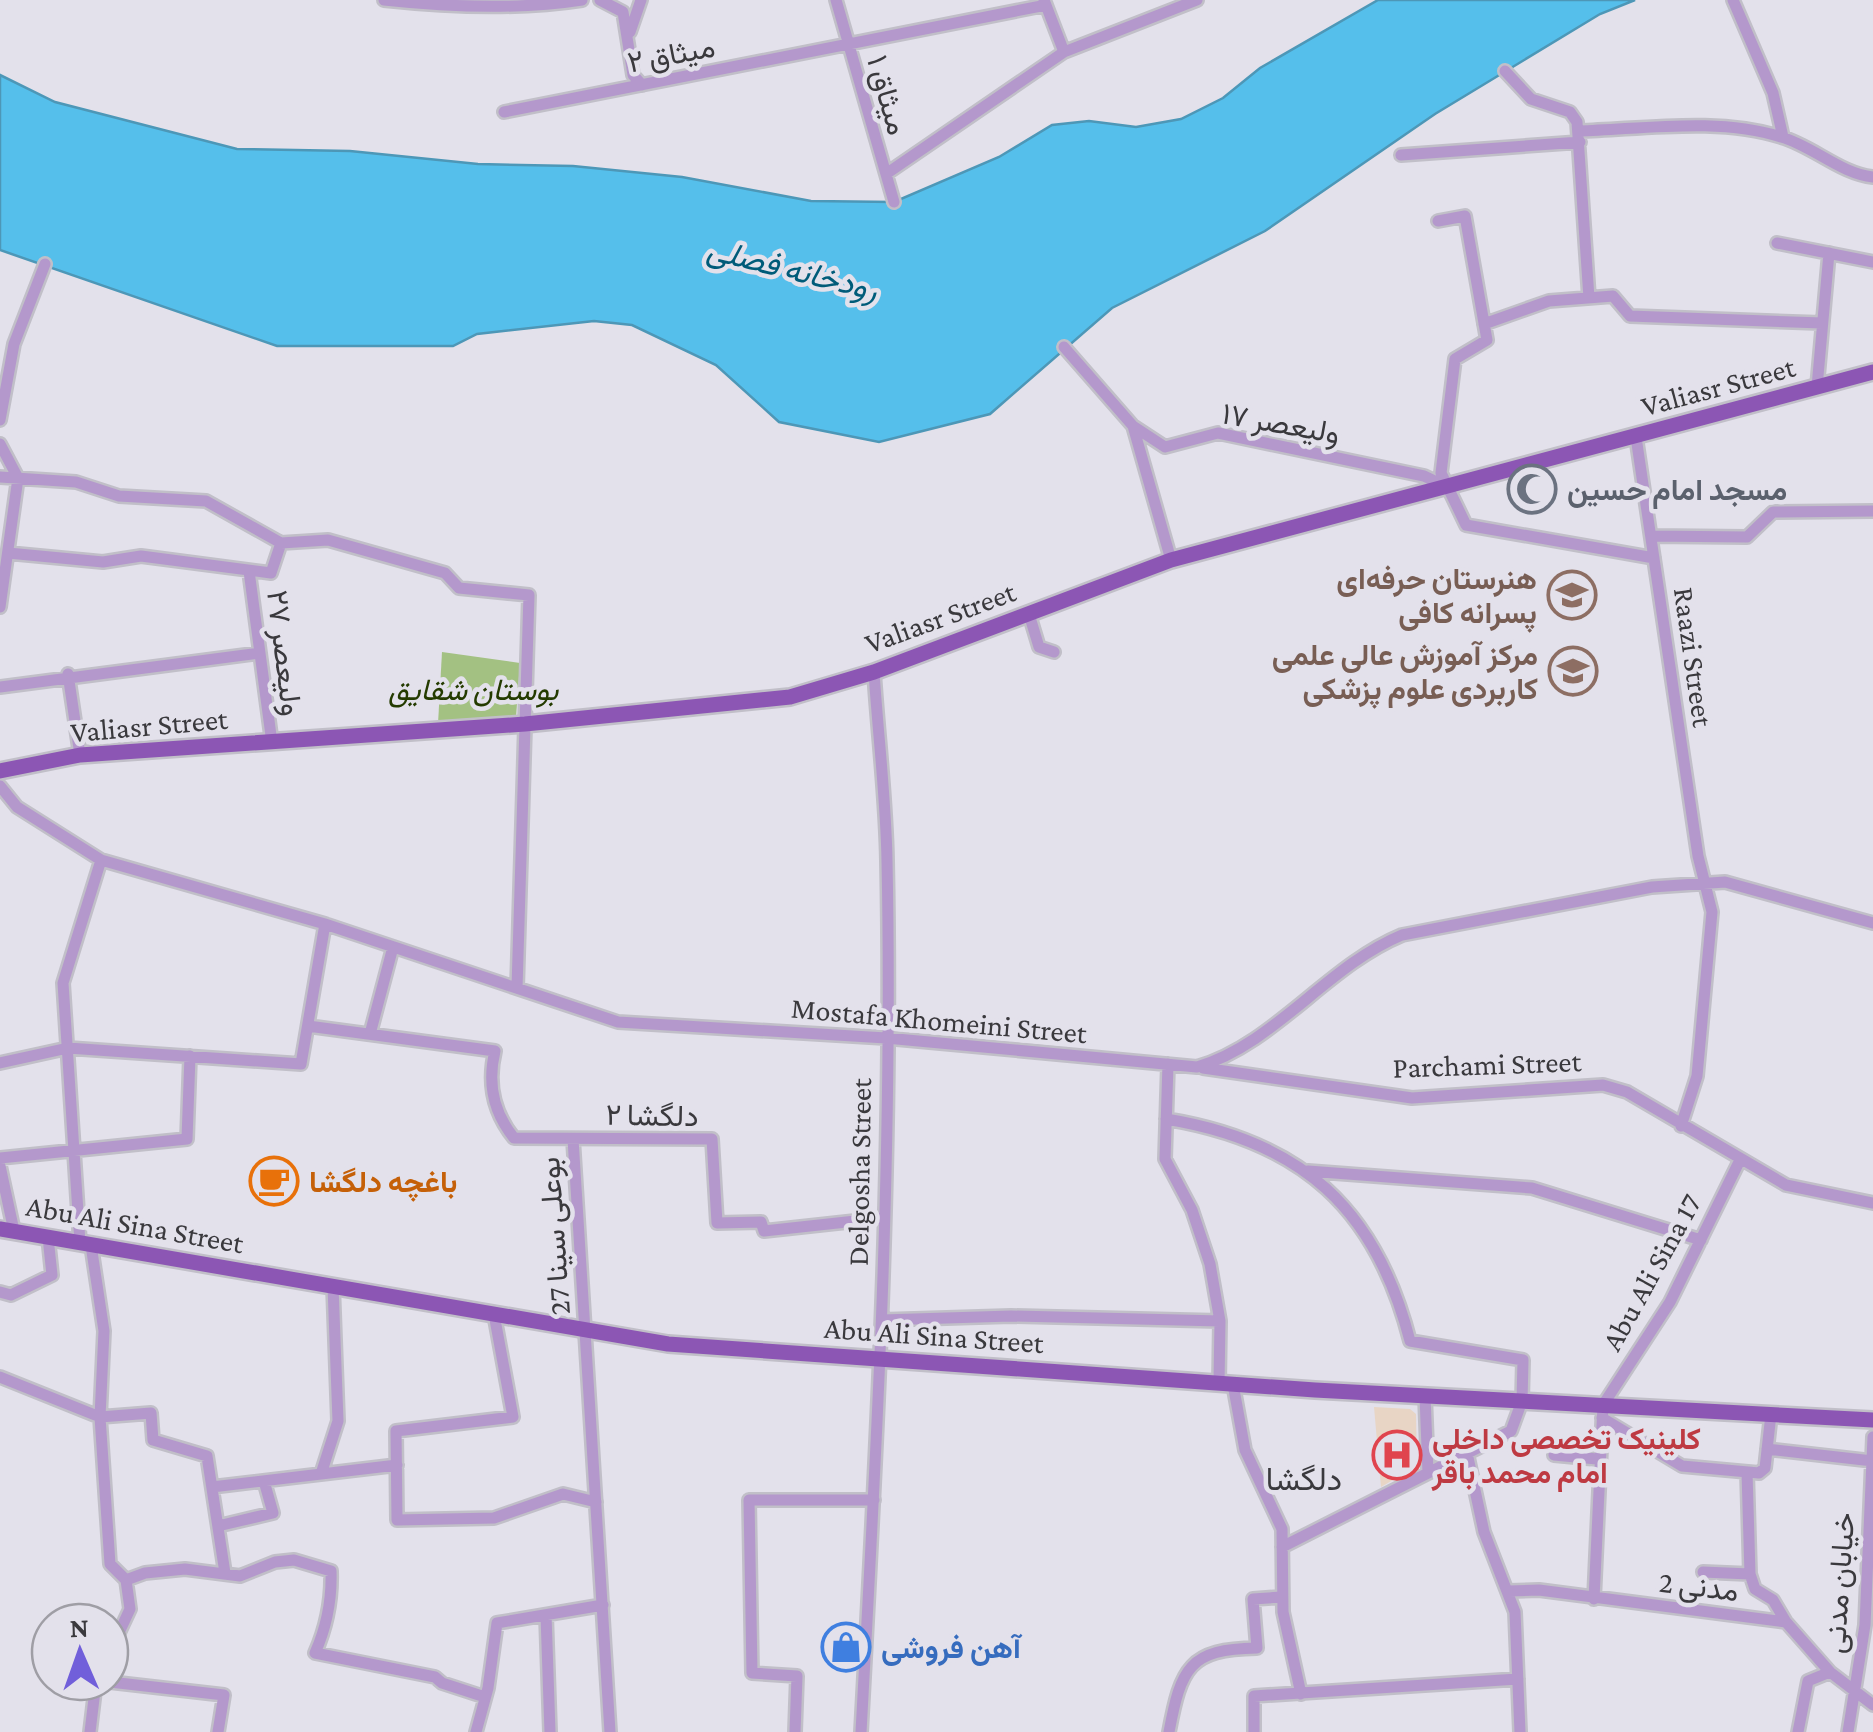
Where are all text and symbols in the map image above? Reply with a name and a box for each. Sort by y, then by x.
street label: میثاق ۲ [625,29,718,80]
street label: میثاق ۱ [860,51,915,139]
water label: رودخانه فصلی [703,230,882,310]
street label: Valiasr Street [1638,349,1799,422]
street label: ولیعصر ۱۷ [1219,396,1343,452]
mosque icon: مسجد امام حسین [1506,463,1558,515]
place label: مسجد امام حسین [1567,473,1787,509]
place label: هنرستان حرفه‌ای پسرانه کافی [1336,562,1537,633]
school or university icon: هنرستان حرفه‌ای پسرانه کافی [1546,569,1598,621]
street label: Valiasr Street [860,574,1021,659]
street label: Raazi Street [1668,585,1720,730]
street label: ولیعصر ۲۷ [259,588,309,718]
place label: مرکز آموزش عالی علمی کاربردی علوم پزشکی [1272,638,1538,709]
school or university icon: مرکز آموزش عالی علمی کاربردی علوم پزشکی [1547,645,1599,697]
park label: بوستان شقایق [388,673,559,708]
street label: Valiasr Street [69,702,230,748]
street label: Mostafa Khomeini Street [790,991,1089,1049]
street label: Parchami Street [1392,1044,1583,1084]
street label: Delgosha Street [841,1077,878,1266]
street label: دلگشا ۲ [605,1098,699,1132]
cafe icon: باغچه دلگشا [248,1155,300,1207]
street label: بوعلی سینا 27 [532,1156,578,1316]
place label: باغچه دلگشا [309,1165,457,1202]
street label: Abu Ali Sina 17 [1594,1188,1708,1356]
street label: Abu Ali Sina Street [24,1189,247,1260]
street label: Abu Ali Sina Street [823,1311,1046,1359]
place label: کلینیک تخصصی داخلی امام محمد باقر [1431,1422,1701,1492]
hospital icon: کلینیک تخصصی داخلی امام محمد باقر [1371,1429,1423,1481]
district label: دلگشا [1266,1461,1342,1497]
street label: خیابان مدنی [1818,1511,1862,1655]
street label: مدنی 2 [1657,1565,1741,1609]
north arrow [30,1602,130,1702]
text: N [69,1612,89,1643]
shop icon: آهن فروشی [820,1621,872,1673]
place label: آهن فروشی [881,1631,1023,1666]

